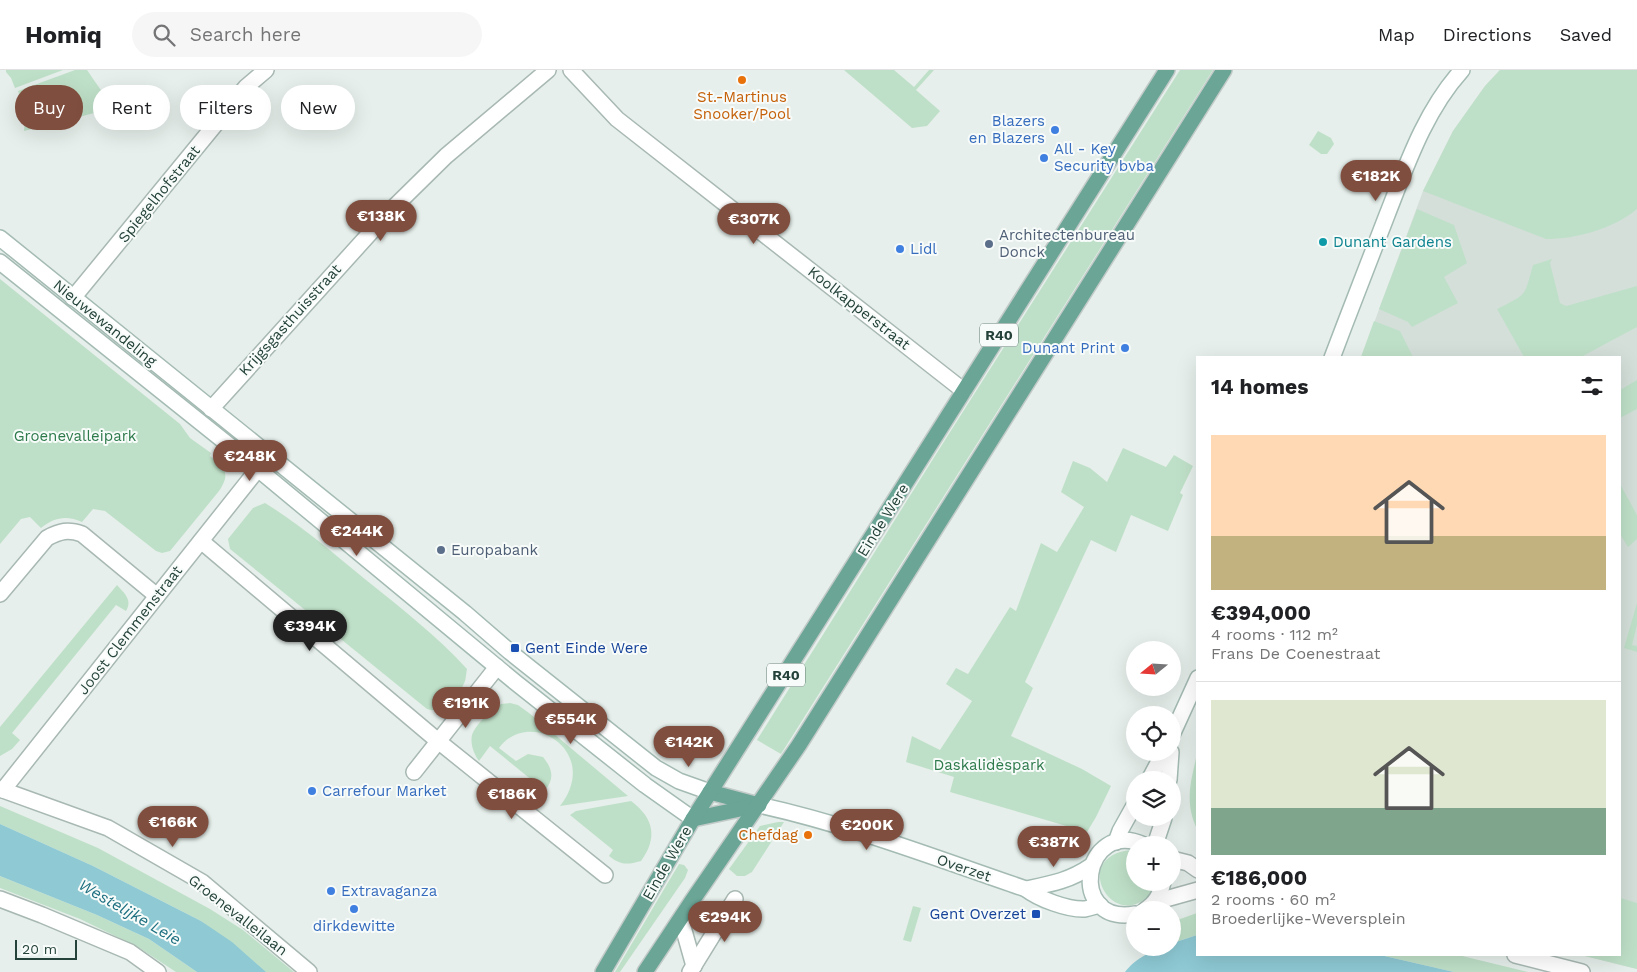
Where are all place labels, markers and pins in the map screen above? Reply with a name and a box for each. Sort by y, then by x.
marker: St.-Martinus Snooker/Pool [736,74,748,86]
place label: St.-Martinus Snooker/Pool [693,88,791,123]
place label: Blazers en Blazers [969,112,1045,147]
marker: Blazers en Blazers [1049,124,1061,136]
place label: All - Key Security bvba [1054,140,1154,175]
marker: All - Key Security bvba [1038,152,1050,164]
pin: €182K [1341,160,1411,202]
pin: €138K [346,200,416,242]
pin: €307K [719,202,789,245]
place label: Architectenbureau Donck [999,226,1135,261]
place label: Dunant Gardens [1333,233,1452,251]
marker: Dunant Gardens [1317,236,1329,248]
marker: Architectenbureau Donck [983,238,995,250]
place label: Lidl [910,240,937,258]
marker: Lidl [894,243,906,255]
place label: Dunant Print [1022,339,1116,357]
marker: Dunant Print [1119,342,1131,354]
pin: €248K [215,440,285,482]
pin: €244K [322,514,392,557]
place label: Europabank [451,541,539,559]
marker: Europabank [435,544,447,556]
pin: €394K [275,610,345,652]
place label: Gent Einde Were [525,639,648,657]
marker: Gent Einde Were [509,642,521,654]
pin: €191K [431,686,501,729]
pin: €554K [536,702,606,745]
pin: €142K [654,726,724,768]
pin: €186K [477,778,547,820]
place label: Carrefour Market [322,782,447,800]
marker: Carrefour Market [306,785,318,797]
pin: €166K [138,806,208,848]
pin: €200K [832,808,902,851]
place label: Chefdag [738,826,798,844]
pin: €387K [1019,826,1089,868]
marker: Chefdag [802,829,814,841]
place label: Extravaganza [341,882,438,900]
marker: Extravaganza [325,885,337,897]
pin: €294K [690,900,760,943]
marker: dirkdewitte [348,903,360,915]
place label: Gent Overzet [930,905,1027,923]
marker: Gent Overzet [1030,908,1042,920]
place label: dirkdewitte [313,917,395,935]

